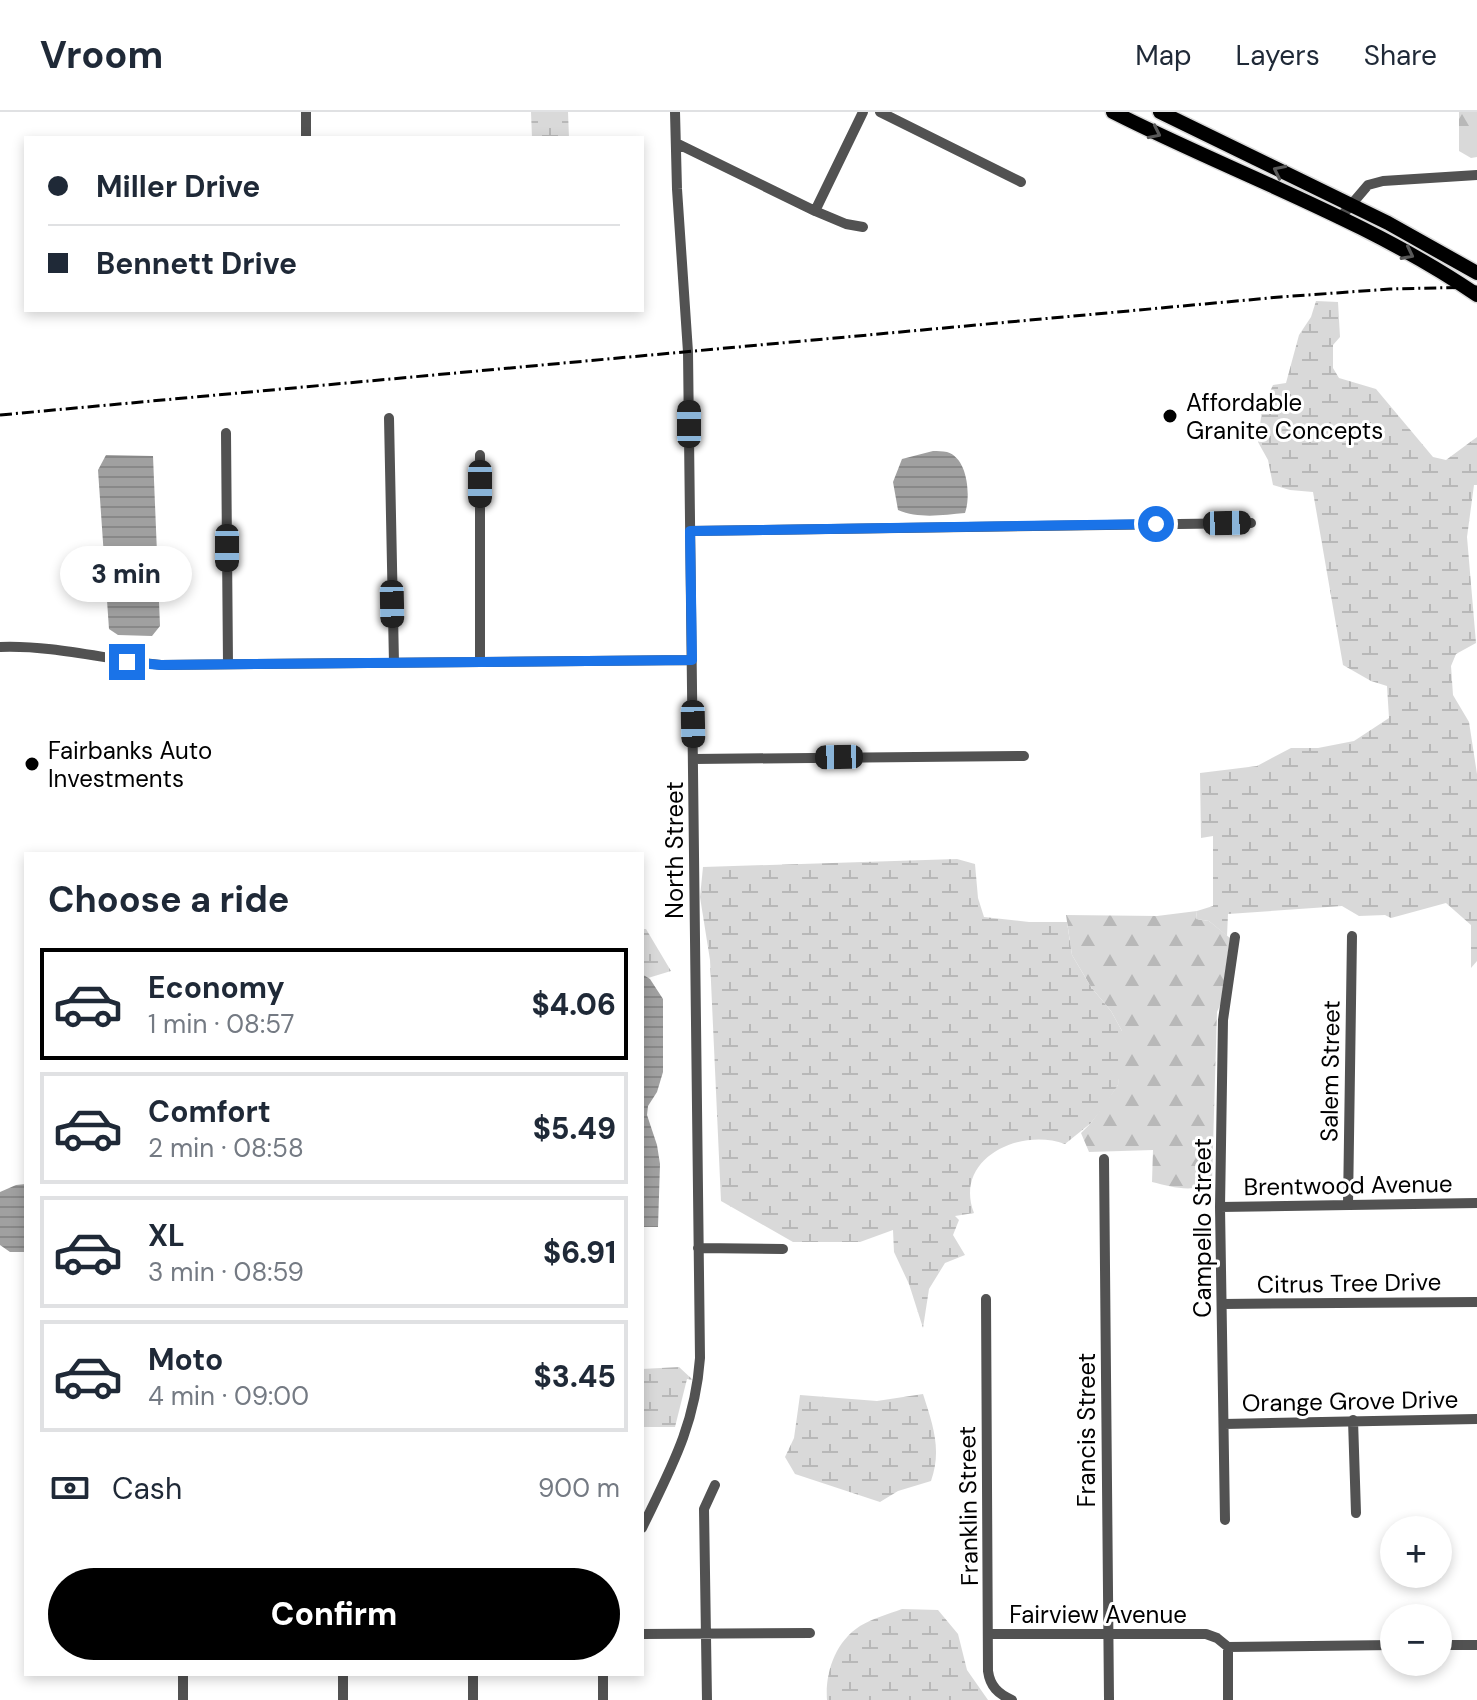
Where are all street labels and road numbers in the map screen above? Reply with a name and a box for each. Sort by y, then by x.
street label: North Street [659,781,690,919]
street label: Salem Street [1313,1000,1347,1142]
street label: Campello Street [1187,1138,1218,1318]
street label: Brentwood Avenue [1243,1168,1453,1202]
street label: Citrus Tree Drive [1257,1266,1441,1300]
street label: Francis Street [1071,1353,1102,1507]
street label: Orange Grove Drive [1242,1384,1458,1418]
street label: Franklin Street [951,1426,985,1586]
street label: Fairview Avenue [1009,1599,1187,1630]

